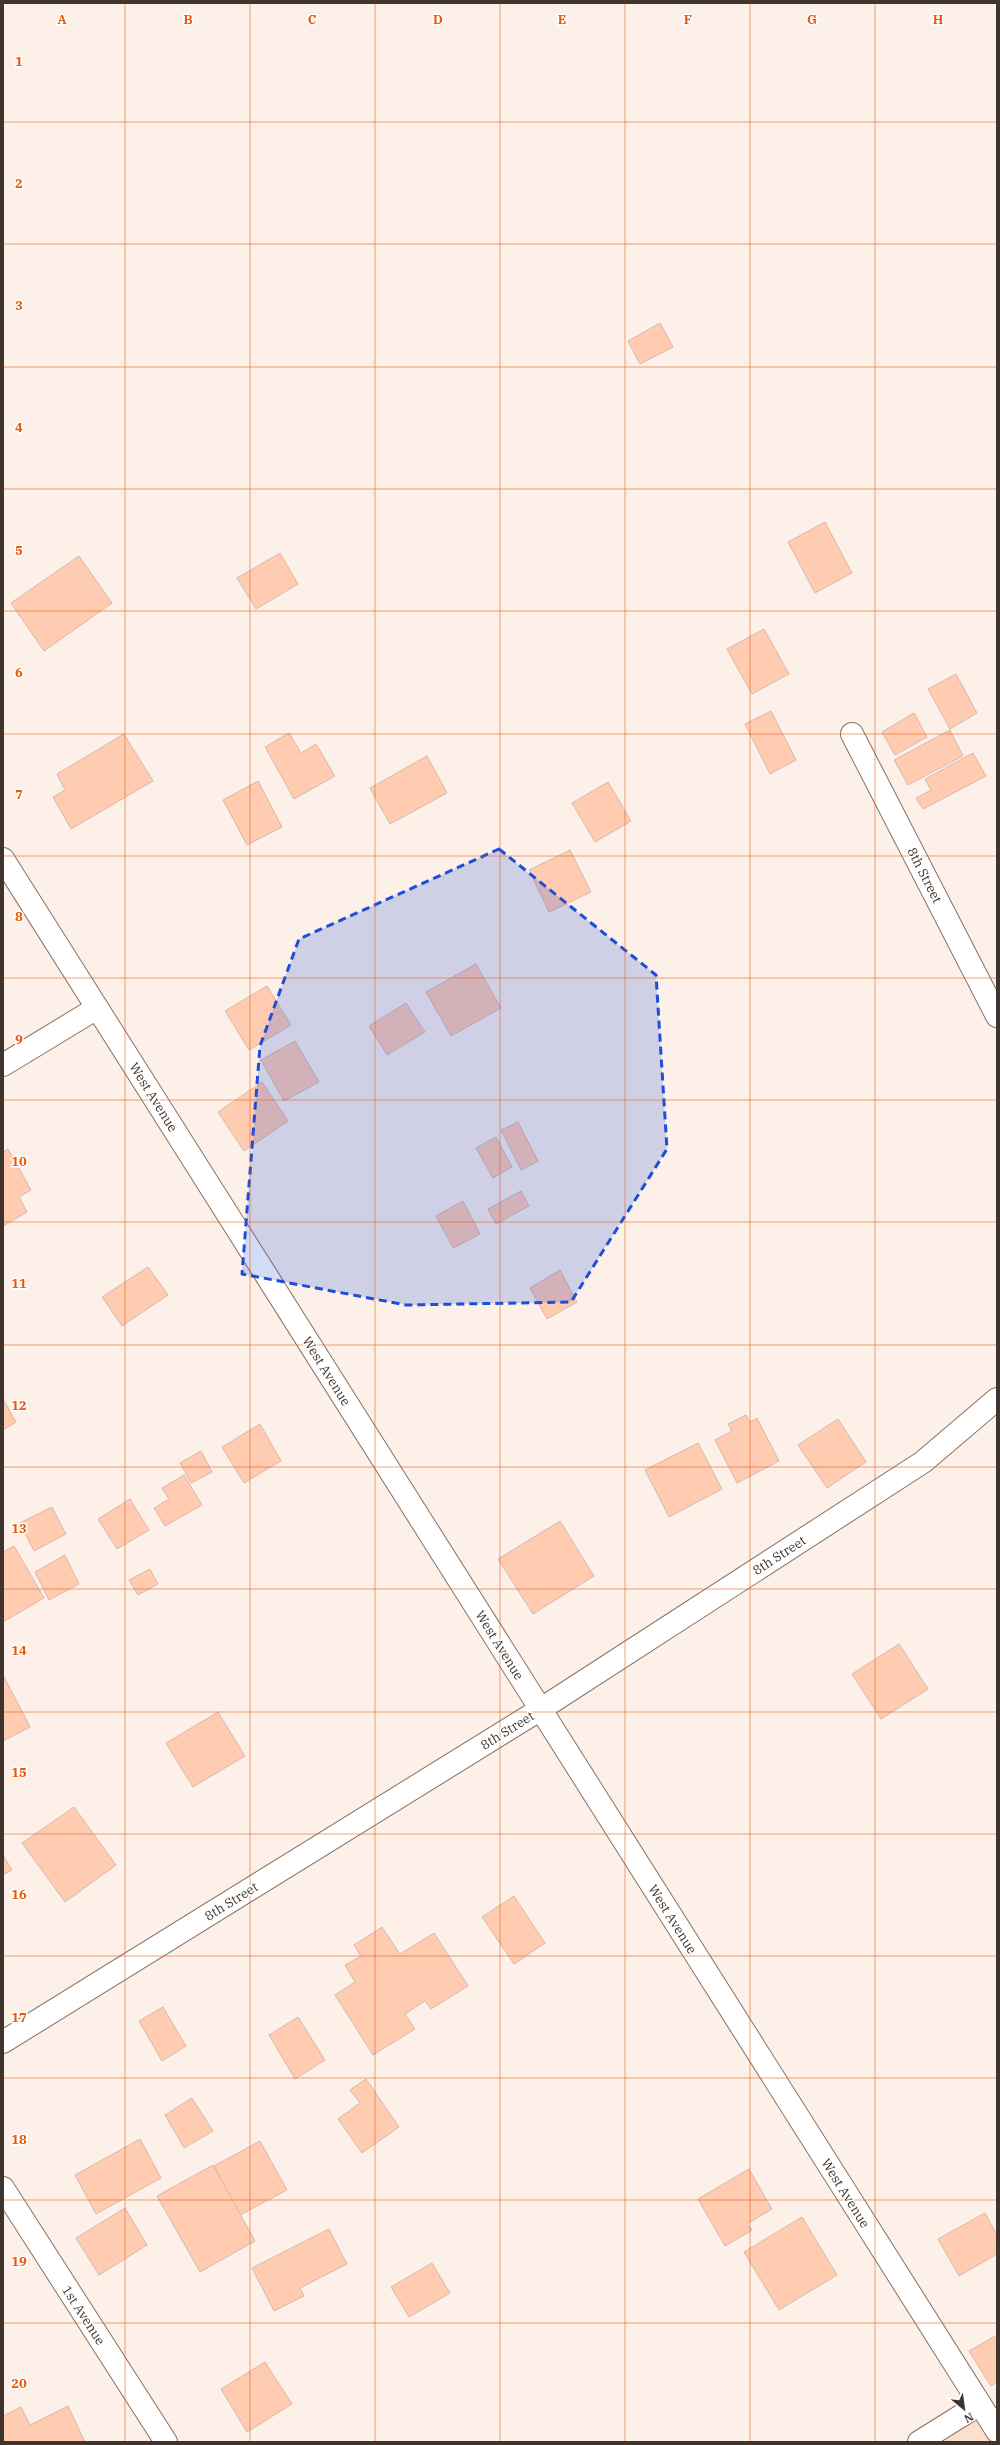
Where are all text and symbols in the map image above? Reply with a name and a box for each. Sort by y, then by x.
text: A [57,11,67,28]
text: B [183,11,193,28]
text: C [308,11,317,28]
text: D [433,11,443,28]
text: E [558,11,566,28]
text: F [684,11,692,28]
text: G [807,11,817,28]
text: H [933,11,944,28]
text: 1 [15,53,23,70]
text: 2 [15,175,23,192]
text: 3 [15,297,23,314]
text: 4 [15,419,23,436]
text: 5 [15,542,23,559]
text: 6 [15,664,23,681]
text: 7 [15,786,23,803]
street label: 8th Street [903,845,946,906]
text: 8 [15,908,23,925]
text: 9 [15,1031,23,1048]
street label: West Avenue [126,1059,182,1135]
text: 10 [11,1153,27,1170]
text: 11 [11,1275,27,1292]
street label: West Avenue [299,1333,355,1409]
text: 12 [11,1397,27,1414]
text: 13 [11,1520,27,1537]
street label: 8th Street [749,1532,809,1579]
street label: West Avenue [472,1607,528,1683]
text: 14 [11,1642,27,1659]
street label: 8th Street [477,1707,538,1754]
text: 15 [11,1764,27,1781]
street label: 8th Street [201,1878,262,1925]
street label: West Avenue [645,1881,701,1957]
text: 16 [11,1886,27,1903]
text: 17 [11,2009,27,2026]
text: 18 [11,2131,27,2148]
street label: West Avenue [818,2155,874,2231]
text: 19 [11,2253,27,2270]
street label: 1st Avenue [58,2282,109,2348]
text: 20 [11,2375,27,2392]
north arrow [944,2389,984,2429]
text: N [961,2410,976,2426]

